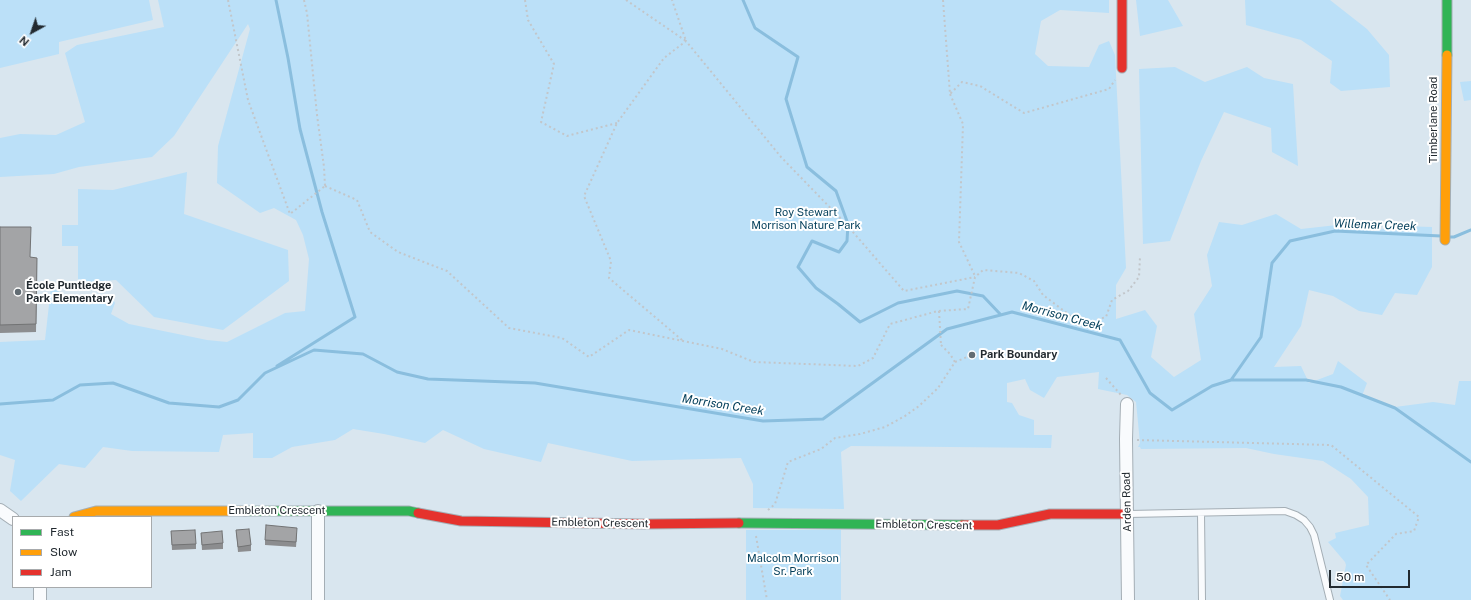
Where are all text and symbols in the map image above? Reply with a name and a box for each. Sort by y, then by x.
north arrow [12,12,52,52]
text: N [17,34,31,49]
street label: Timberlane Road [1427,77,1441,163]
park label: Roy Stewart Morrison Nature Park [751,206,861,232]
water label: Willemar Creek [1333,216,1417,234]
place label: École Puntledge Park Elementary [26,279,113,305]
marker: École Puntledge Park Elementary [13,287,23,297]
water label: Morrison Creek [1020,298,1104,334]
place label: Park Boundary [980,348,1057,362]
marker: Park Boundary [967,350,977,360]
water label: Morrison Creek [681,391,765,419]
street label: Arden Road [1120,472,1134,532]
street label: Embleton Crescent [228,504,326,518]
legend [12,516,152,588]
street label: Embleton Crescent [551,516,649,530]
street label: Embleton Crescent [875,518,973,532]
text: Fast [50,525,74,539]
text: Slow [50,545,77,559]
park label: Malcolm Morrison Sr. Park [747,552,839,578]
scale bar [1331,562,1412,588]
text: Jam [50,565,72,579]
text: 50 m [1336,570,1364,584]

